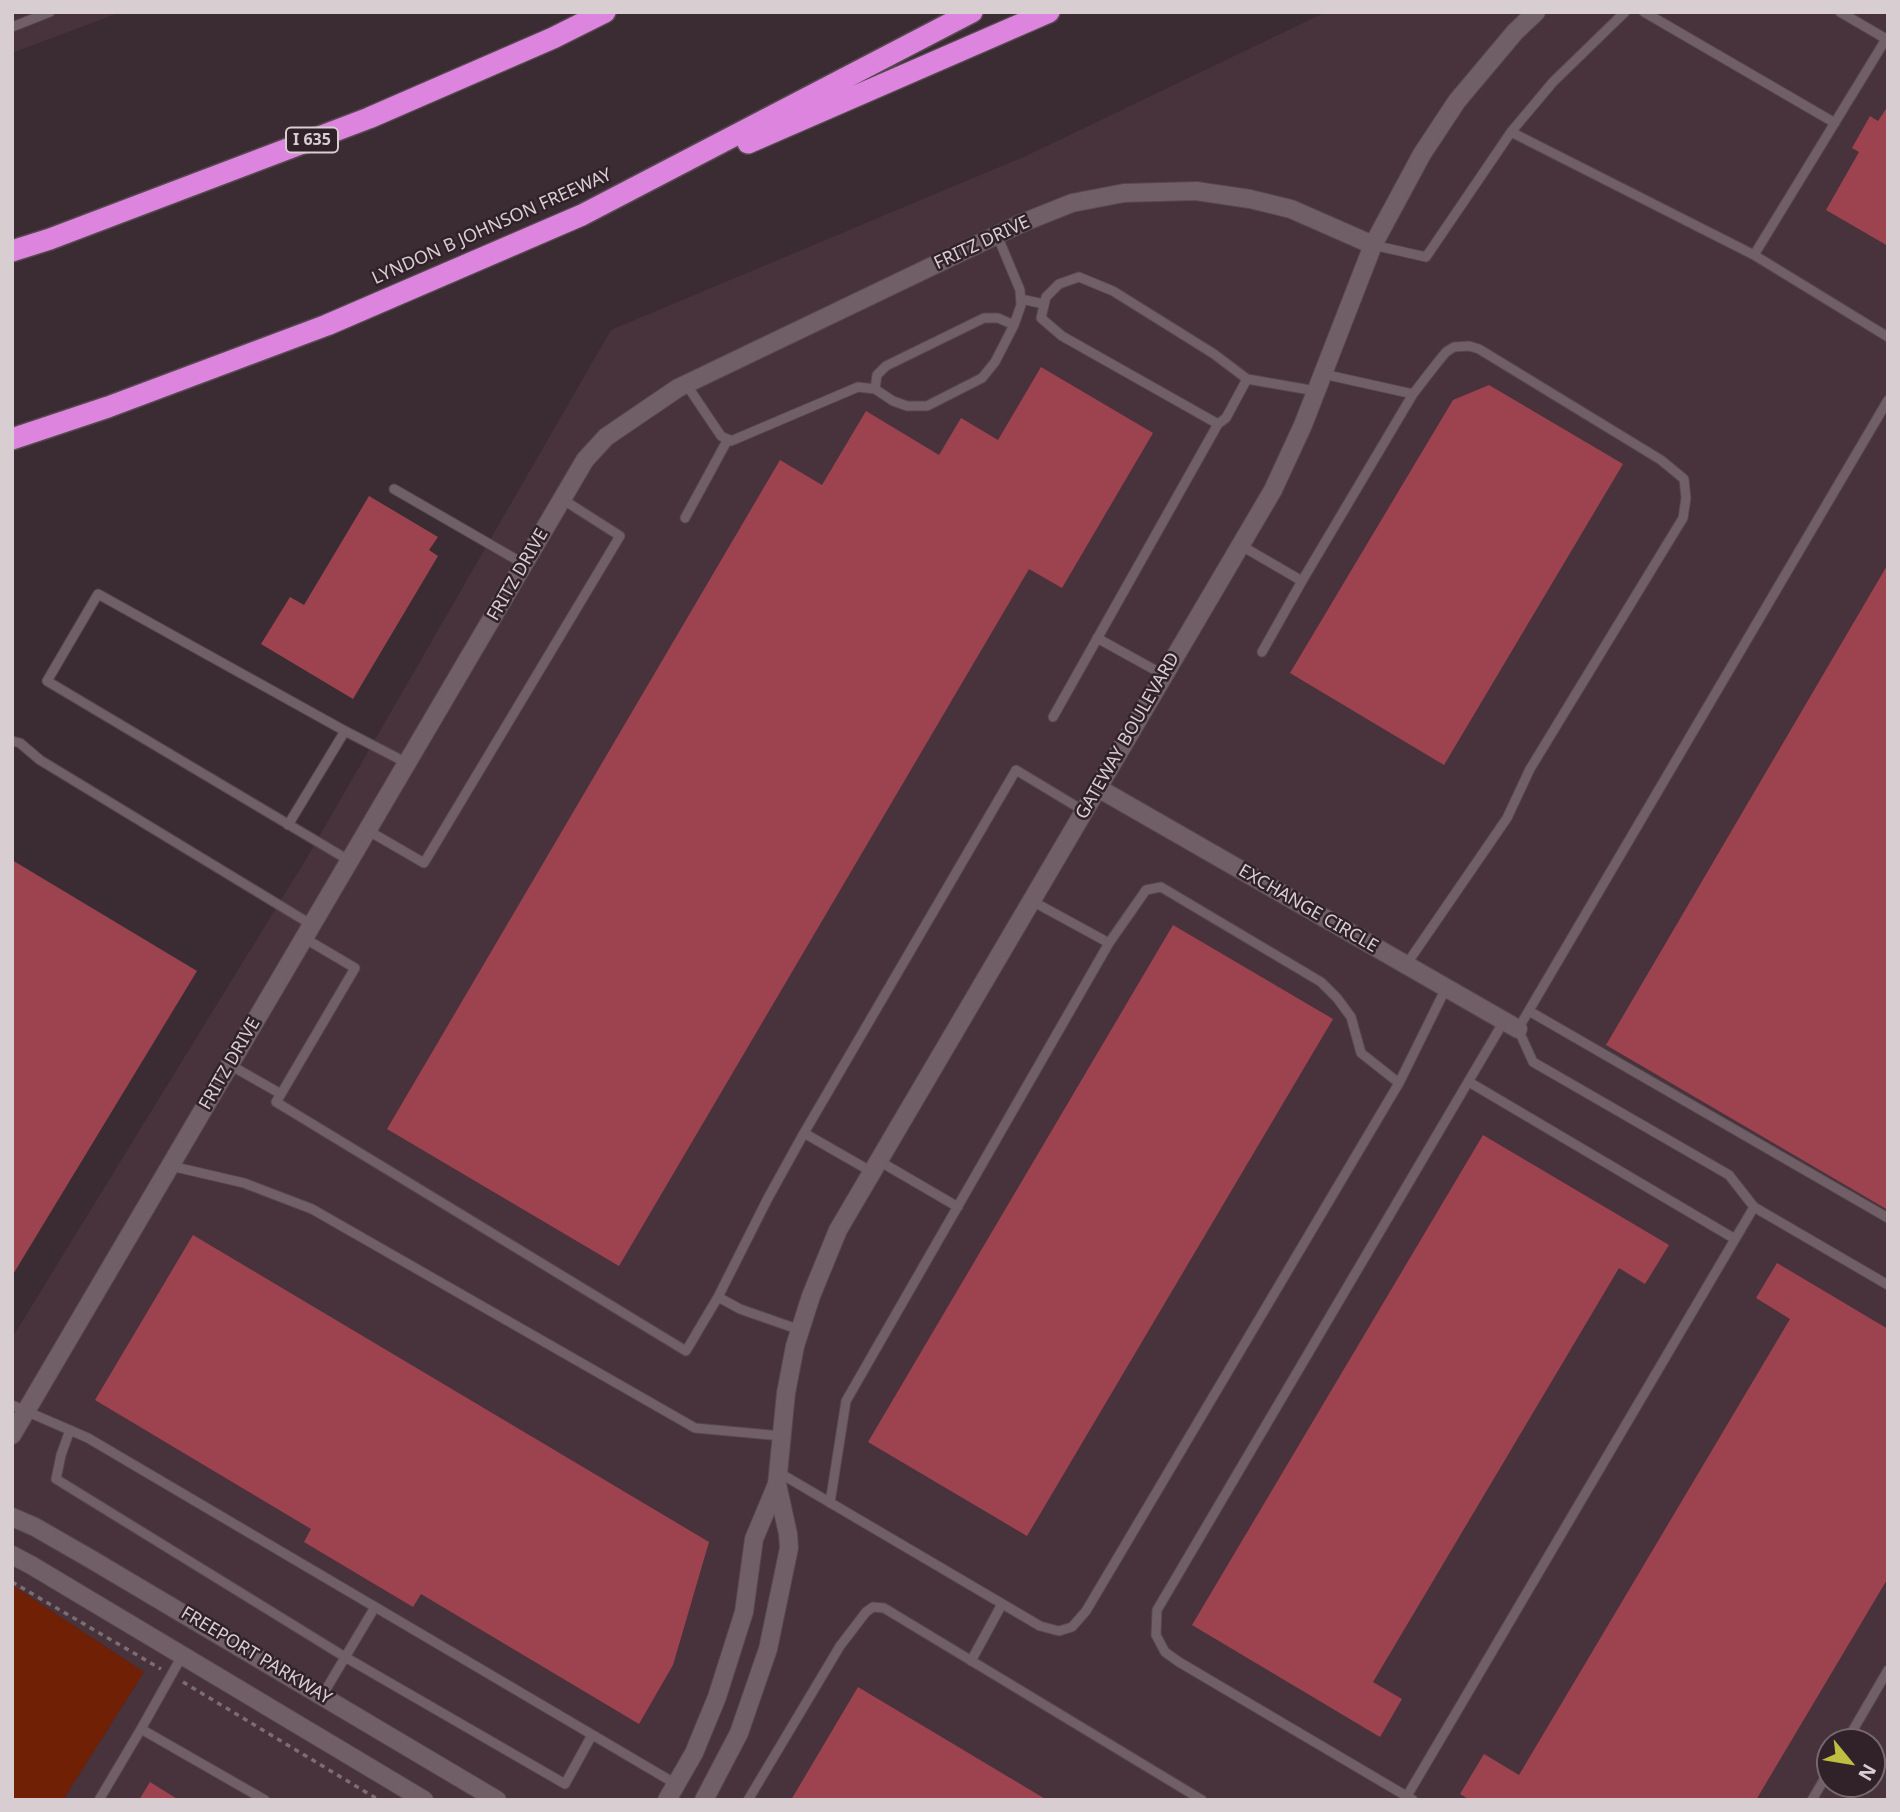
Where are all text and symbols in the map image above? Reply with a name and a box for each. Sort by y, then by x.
road number: I 635 [286,128,338,152]
street label: LYNDON B JOHNSON FREEWAY [369,164,615,290]
street label: FRITZ DRIVE [931,211,1033,275]
street label: FRITZ DRIVE [483,525,553,625]
street label: GATEWAY BOULEVARD [1071,649,1185,823]
street label: EXCHANGE CIRCLE [1234,860,1382,958]
street label: FRITZ DRIVE [195,1014,265,1114]
street label: FREEPORT PARKWAY [177,1602,335,1710]
north arrow [1816,1728,1886,1798]
text: N [1852,1759,1883,1786]

